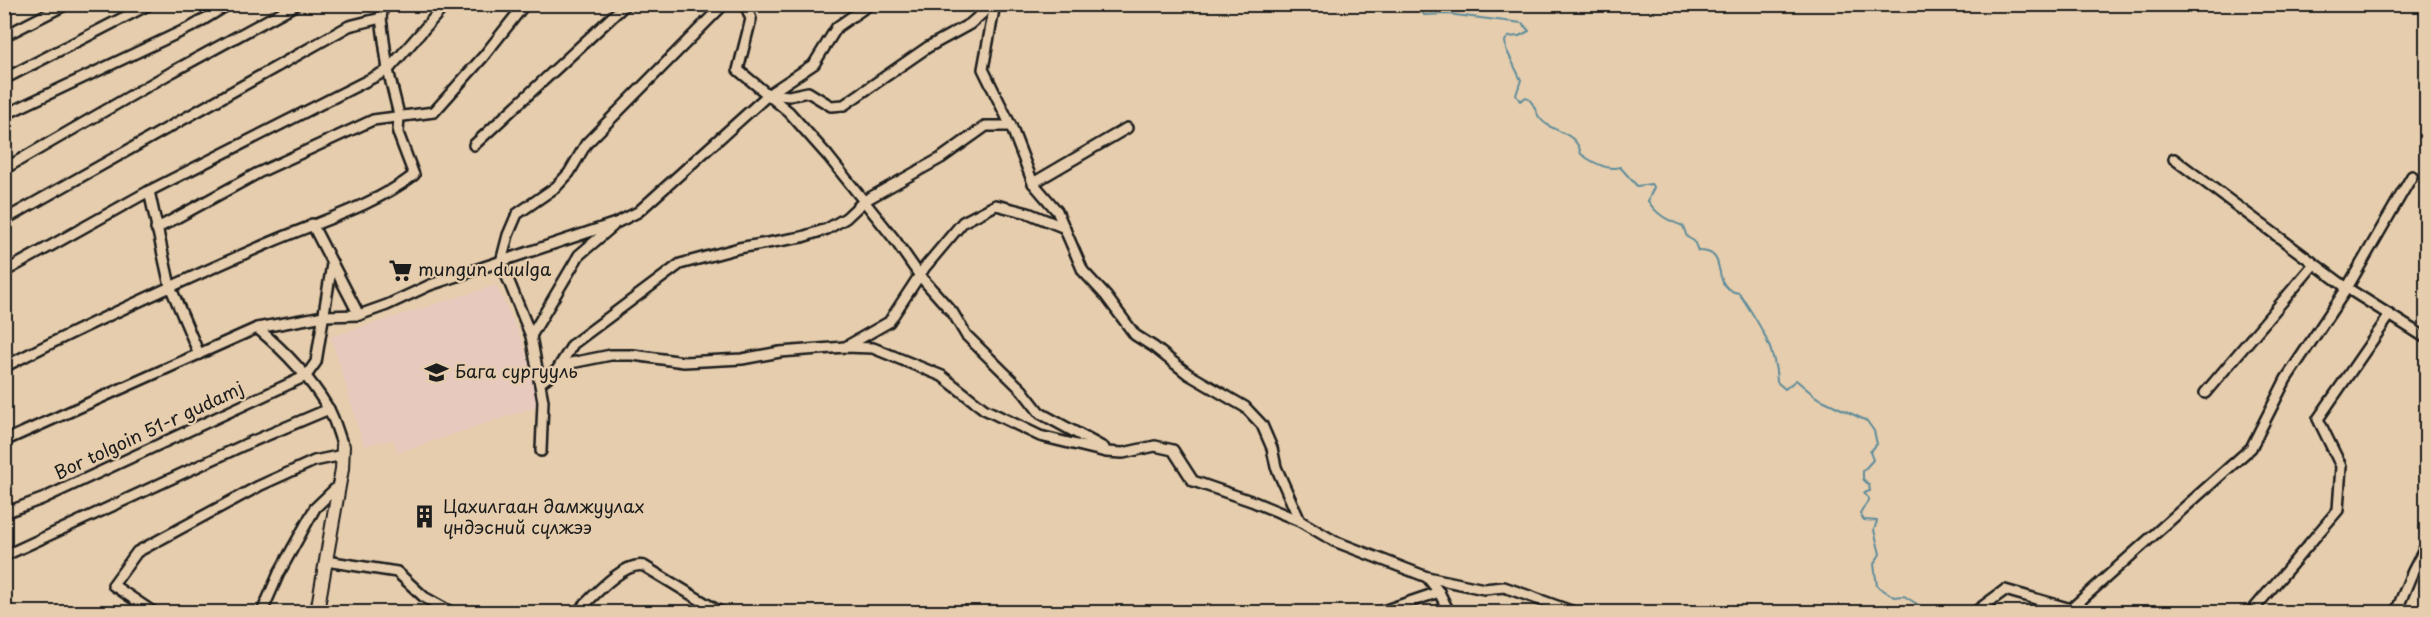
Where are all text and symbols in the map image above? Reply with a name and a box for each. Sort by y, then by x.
place label: mungun duulga [418,255,552,282]
supermarket icon: mungun duulga [387,257,413,283]
place label: Бага сургууль [455,357,578,384]
school or university icon: Бага сургууль [424,359,450,385]
street label: Bor tolgoin 51-r gudamj [49,374,248,485]
place label: Цахилгаан дамжуулах үндэсний сүлжээ [443,492,645,540]
building icon: Цахилгаан дамжуулах үндэсний сүлжээ [412,504,438,530]

